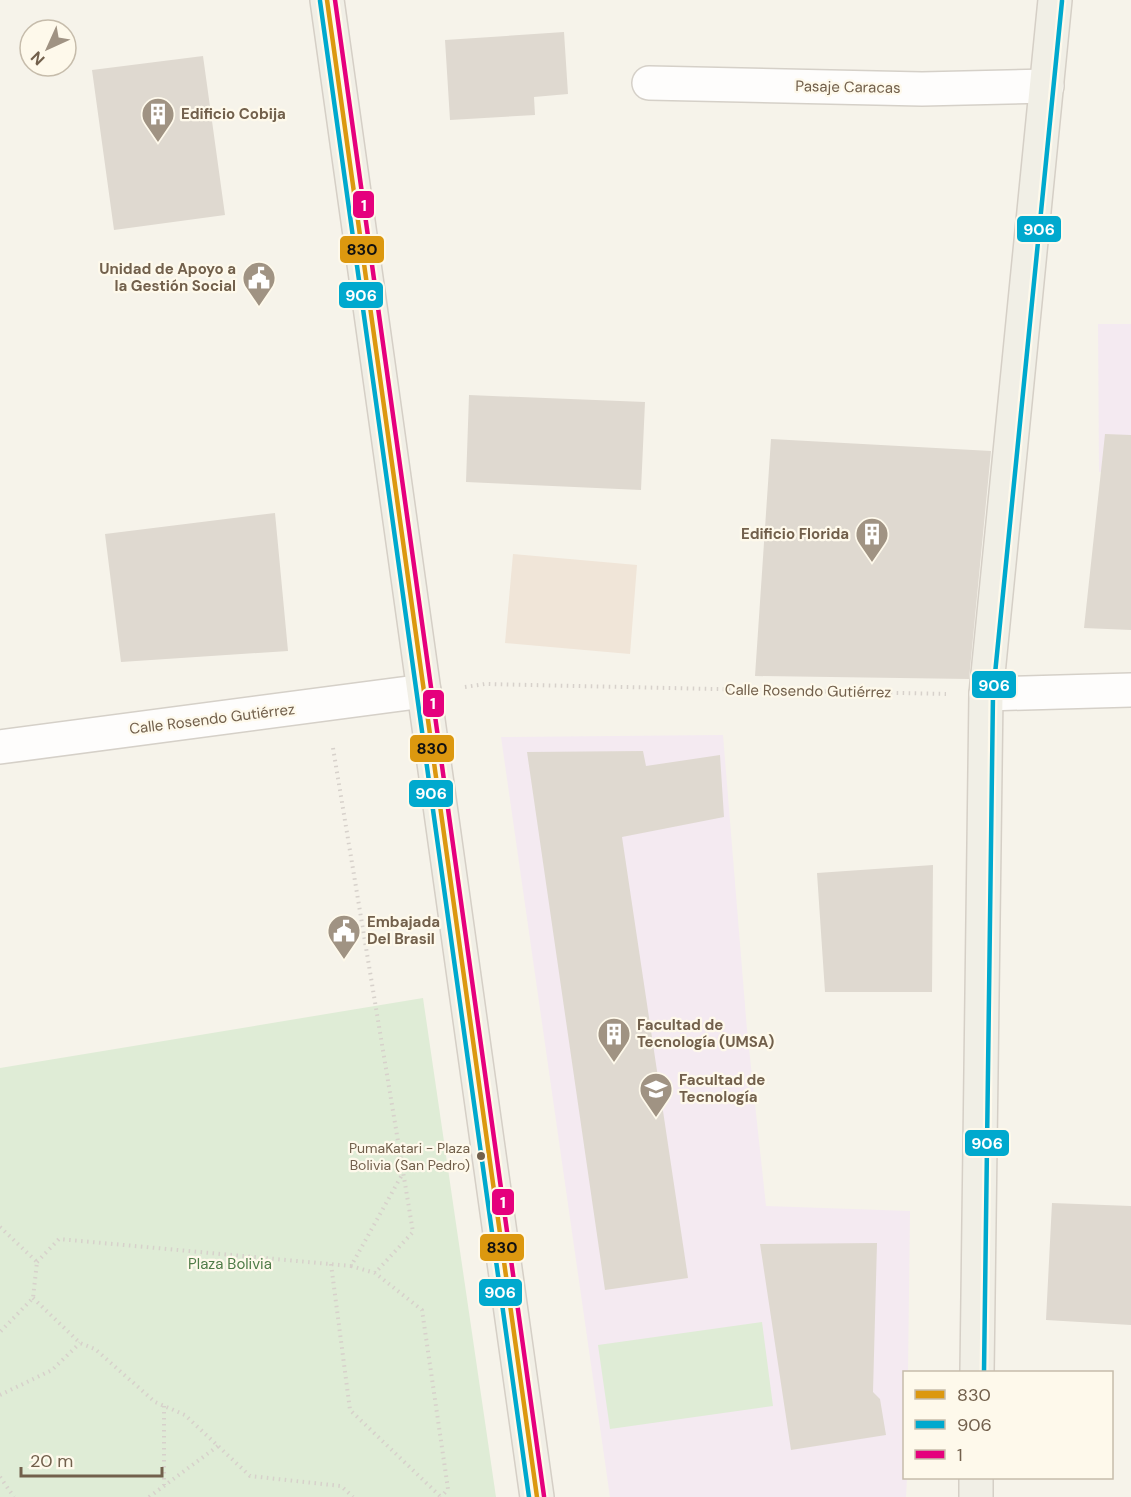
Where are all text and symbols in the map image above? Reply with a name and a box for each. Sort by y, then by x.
north arrow [18,18,78,78]
text: N [26,47,49,70]
street label: Pasaje Caracas [795,76,901,98]
building icon: Edificio Cobija [140,96,176,143]
place label: Edificio Cobija [181,104,286,124]
line badge: 1 [352,190,375,219]
text: 1 [361,195,367,216]
line badge: 906 [1016,215,1062,243]
text: 906 [1023,219,1055,240]
line badge: 830 [339,235,385,264]
text: 830 [346,239,378,260]
place label: Unidad de Apoyo a la Gestión Social [99,259,236,296]
public building icon: Unidad de Apoyo a la Gestión Social [241,260,277,307]
line badge: 906 [338,281,384,309]
text: 906 [345,285,377,306]
building icon: Edificio Florida [854,516,890,563]
place label: Edificio Florida [741,524,849,544]
line badge: 906 [971,670,1017,699]
text: 906 [978,675,1010,696]
street label: Calle Rosendo Gutiérrez [725,680,892,702]
line badge: 1 [422,689,445,718]
text: 1 [430,693,436,714]
street label: Calle Rosendo Gutiérrez [128,699,296,739]
line badge: 830 [409,734,455,763]
text: 830 [416,738,448,759]
line badge: 906 [408,779,454,808]
text: 906 [415,783,447,804]
place label: Embajada Del Brasil [367,912,440,949]
public building icon: Embajada Del Brasil [326,913,362,960]
place label: Facultad de Tecnología (UMSA) [637,1015,774,1052]
building icon: Facultad de Tecnología (UMSA) [596,1016,632,1063]
place label: Facultad de Tecnología [679,1070,765,1107]
school or university icon: Facultad de Tecnología [638,1071,674,1118]
line badge: 906 [964,1129,1010,1157]
text: 906 [971,1133,1003,1154]
place label: PumaKatari - Plaza Bolivia (San Pedro) [349,1139,470,1174]
marker: PumaKatari - Plaza Bolivia (San Pedro) [475,1150,487,1162]
line badge: 1 [491,1188,515,1216]
text: 1 [500,1192,506,1213]
line badge: 830 [479,1233,525,1262]
text: 830 [486,1237,518,1258]
park label: Plaza Bolivia [188,1254,272,1274]
line badge: 906 [478,1278,523,1307]
text: 906 [484,1282,516,1303]
legend [903,1371,1113,1479]
text: 830 [957,1383,991,1407]
text: 906 [957,1413,992,1437]
scale bar [21,1440,162,1478]
text: 1 [957,1443,963,1467]
text: 20 m [30,1449,73,1473]

